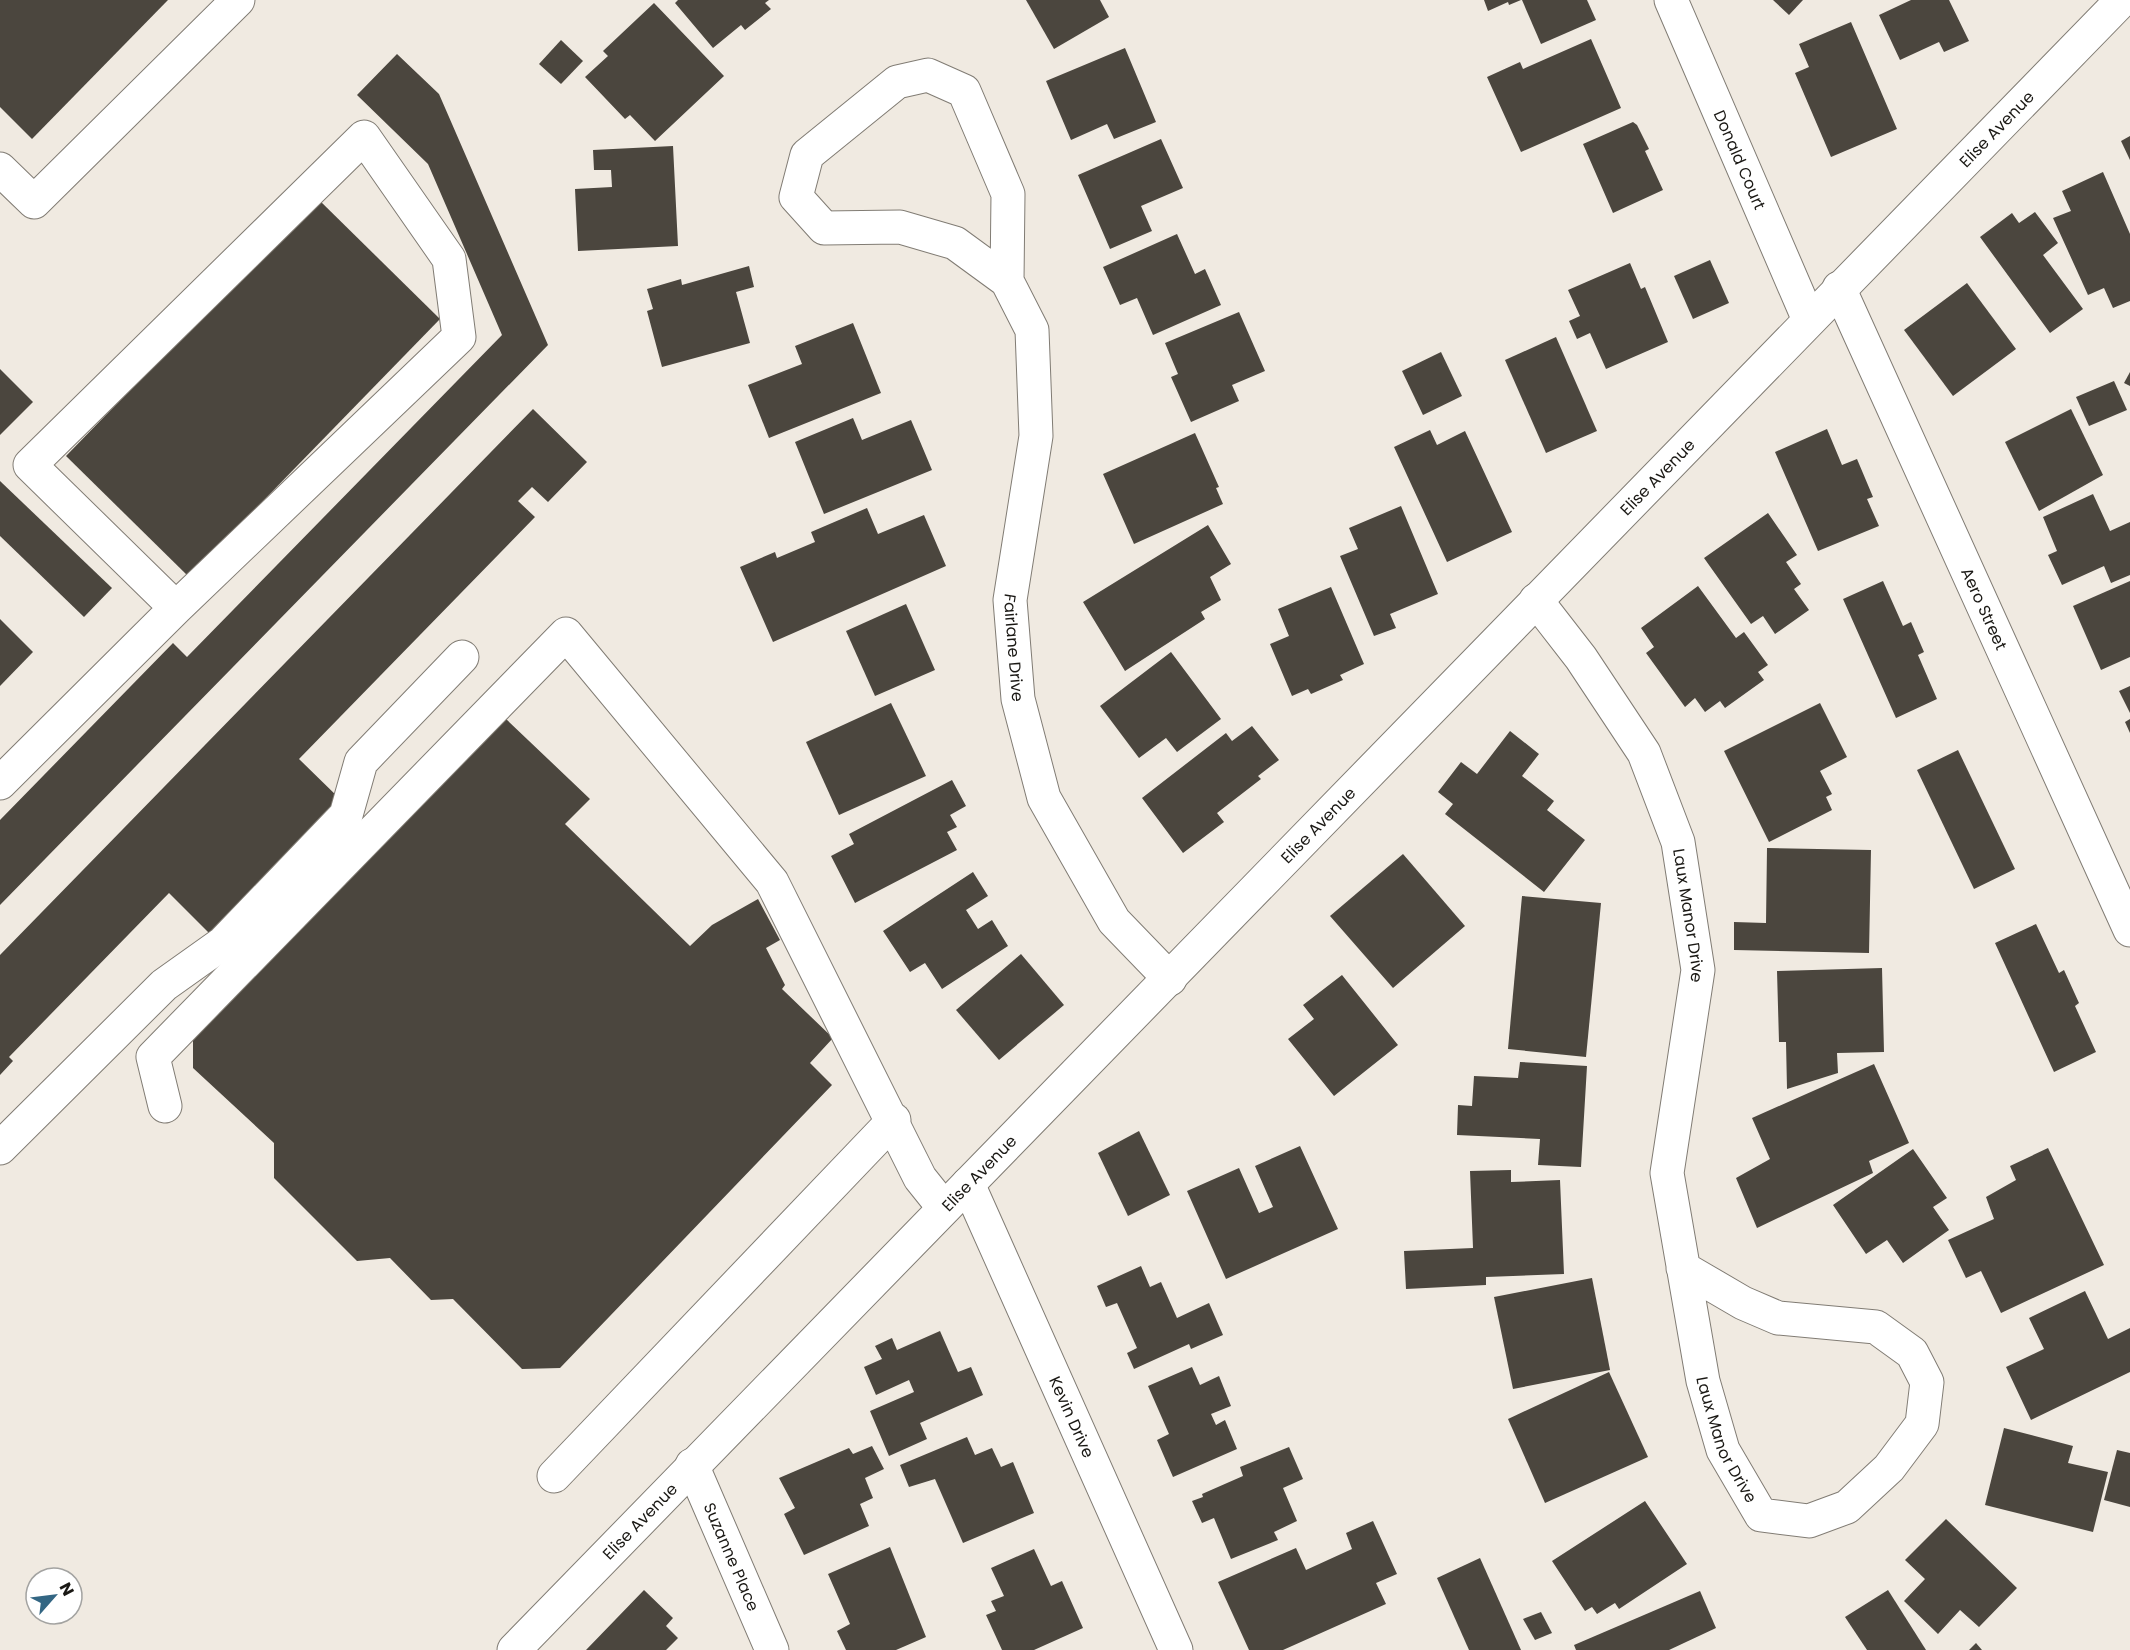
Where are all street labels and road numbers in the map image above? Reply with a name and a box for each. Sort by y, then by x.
street label: Elise Avenue [1954,86,2040,173]
street label: Donald Court [1708,107,1771,214]
street label: Elise Avenue [1615,434,1700,521]
street label: Aero Street [1955,564,2013,654]
street label: Fairlane Drive [998,592,1029,703]
street label: Elise Avenue [1276,782,1361,869]
street label: Laux Manor Drive [1667,847,1709,984]
street label: Elise Avenue [936,1130,1022,1217]
street label: Kevin Drive [1043,1373,1100,1462]
street label: Laux Manor Drive [1690,1375,1762,1507]
street label: Elise Avenue [597,1478,683,1565]
street label: Suzanne Place [698,1499,765,1615]

